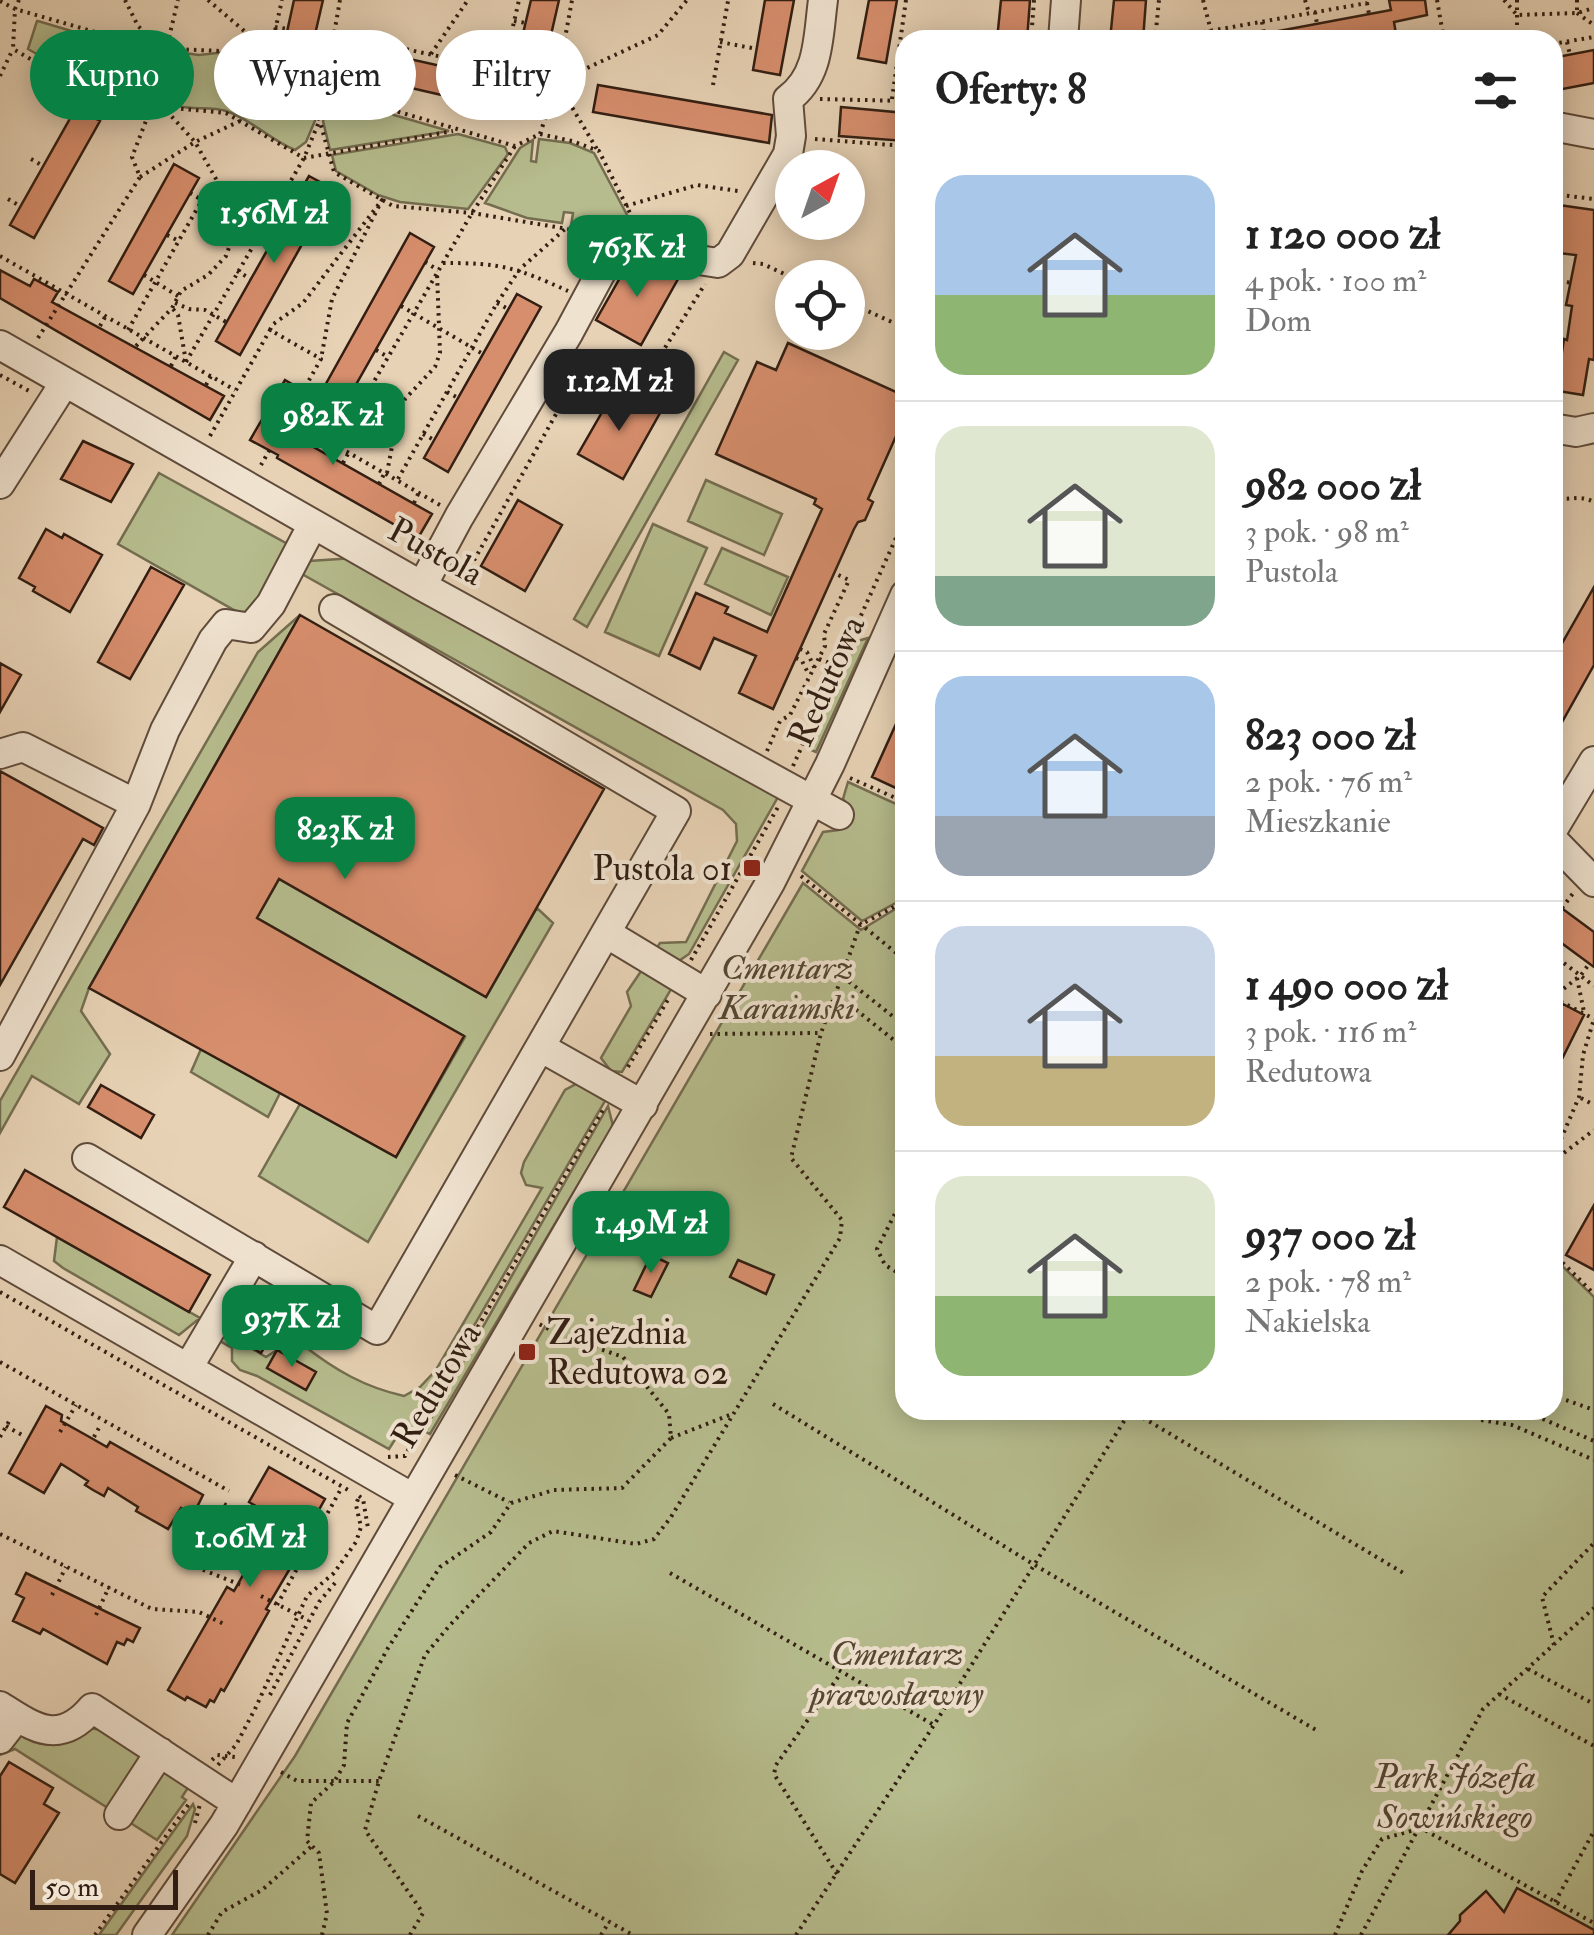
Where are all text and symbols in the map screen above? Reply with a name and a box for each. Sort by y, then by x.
chip: Kupno [30,30,194,120]
chip: Wynajem [214,30,416,120]
chip: Filtry [436,30,586,120]
icon: filters [1468,63,1523,118]
text: Oferty: 8 [935,64,1087,116]
north arrow [775,150,865,240]
map controls [775,150,865,350]
pin: 1.56M zł [171,181,377,266]
text: 1.56M zł [220,193,328,233]
text: 1 120 000 zł [1245,209,1440,261]
pin: 763K zł [545,215,729,300]
icon: home [1015,215,1135,335]
text: 763K zł [589,227,685,267]
button: locate [775,260,865,350]
text: 4 pok. · 100 m² [1245,261,1426,301]
text: Dom [1245,301,1311,341]
pin: 1.12M zł [516,349,722,434]
text: 1.12M zł [566,361,672,401]
pin: 982K zł [241,383,425,468]
text: 982K zł [283,395,383,435]
text: 982 000 zł [1245,460,1421,512]
icon: home [1015,466,1135,586]
street label: Pustola [380,508,491,596]
text: 3 pok. · 98 m² [1245,512,1409,552]
text: Pustola [1245,552,1338,592]
street label: Redutowa [779,609,875,754]
text: 823 000 zł [1245,710,1415,762]
icon: home [1015,716,1135,836]
text: 2 pok. · 76 m² [1245,762,1412,802]
pin: 823K zł [253,797,437,882]
text: Mieszkanie [1245,802,1391,842]
text: 823K zł [297,809,393,849]
place label: Pustola 01 [593,847,732,891]
marker: Pustola 01 [741,857,763,879]
park label: Cmentarz Karaimski [717,946,855,1030]
text: 1 490 000 zł [1245,960,1448,1012]
icon: home [1015,966,1135,1086]
text: 3 pok. · 116 m² [1245,1012,1416,1052]
text: Redutowa [1245,1052,1372,1092]
pin: 1.49M zł [548,1191,754,1276]
text: 1.49M zł [594,1203,708,1243]
text: 937 000 zł [1245,1210,1415,1262]
icon: home [1015,1216,1135,1336]
text: 2 pok. · 78 m² [1245,1262,1411,1302]
pin: 937K zł [200,1285,384,1370]
text: 937K zł [244,1297,340,1337]
text: Nakielska [1245,1302,1370,1342]
place label: Zajezdnia Redutowa 02 [547,1311,728,1395]
street label: Redutowa [382,1314,492,1456]
marker: Zajezdnia Redutowa 02 [516,1341,538,1363]
pin: 1.06M zł [147,1505,353,1590]
text: 1.06M zł [194,1517,306,1557]
park label: Cmentarz prawosławny [805,1632,984,1716]
park label: Park Józefa Sowińskiego [1373,1755,1536,1839]
scale bar [30,1865,178,1910]
text: 50 m [45,1870,99,1905]

